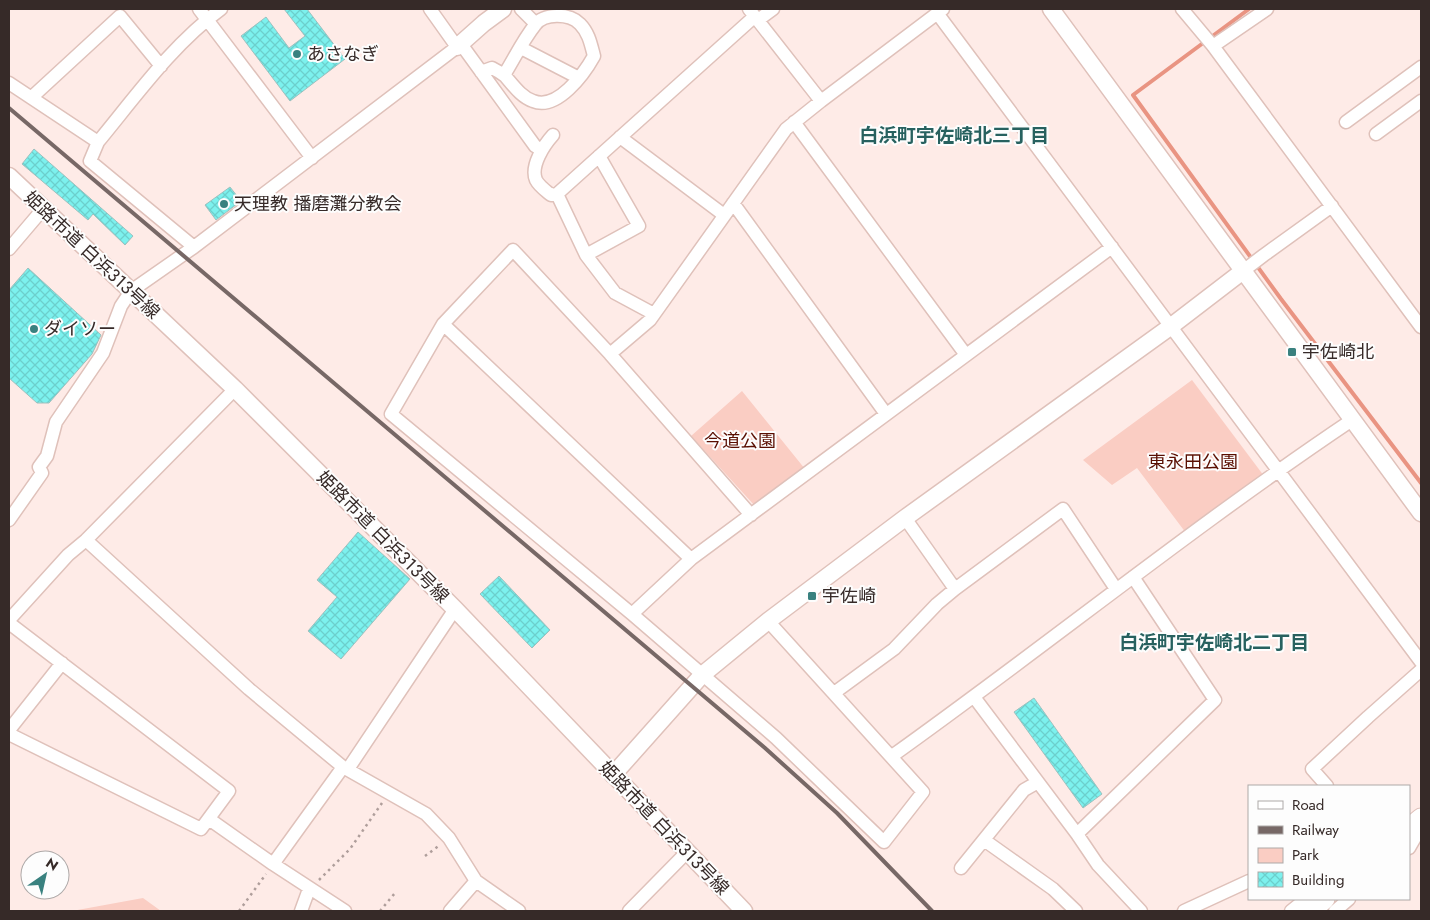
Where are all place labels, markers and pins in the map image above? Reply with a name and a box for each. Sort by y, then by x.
place label: あさなぎ [307,41,379,67]
marker: あさなぎ [291,48,303,60]
place label: 天理教 播磨灘分教会 [234,191,401,217]
marker: 天理教 播磨灘分教会 [218,198,230,210]
place label: ダイソー [44,316,116,342]
marker: ダイソー [28,323,40,335]
place label: 宇佐崎北 [1302,339,1374,365]
marker: 宇佐崎北 [1286,346,1298,358]
place label: 宇佐崎 [822,583,876,609]
marker: 宇佐崎 [806,590,818,602]

